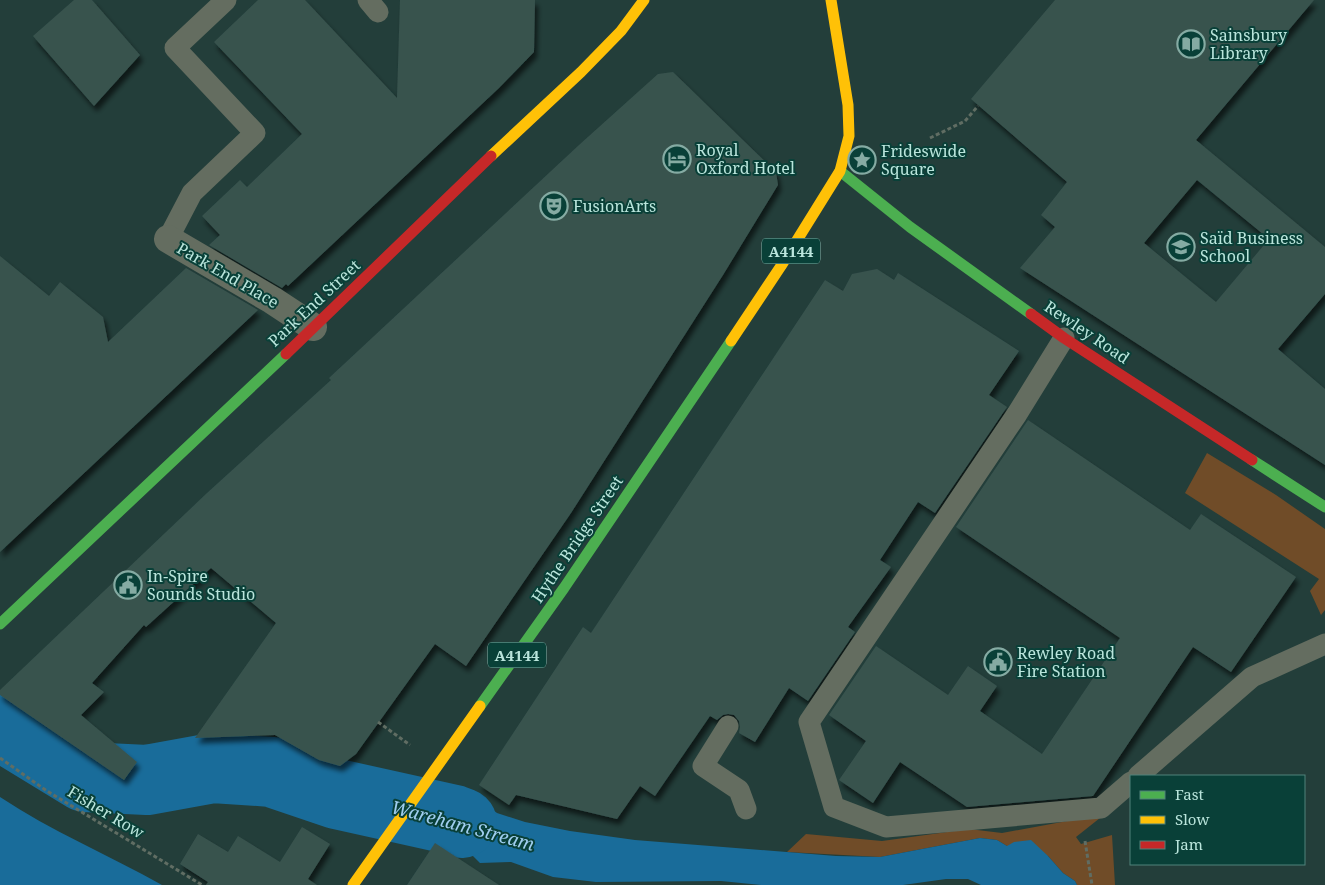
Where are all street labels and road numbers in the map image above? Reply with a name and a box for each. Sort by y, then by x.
street label: Park End Place [173,237,283,313]
road number: A4144 [762,238,820,264]
street label: Park End Street [263,254,365,351]
street label: Rewley Road [1040,295,1134,369]
street label: Hythe Bridge Street [526,471,628,607]
road number: A4144 [488,642,546,668]
street label: Fisher Row [64,780,149,844]

